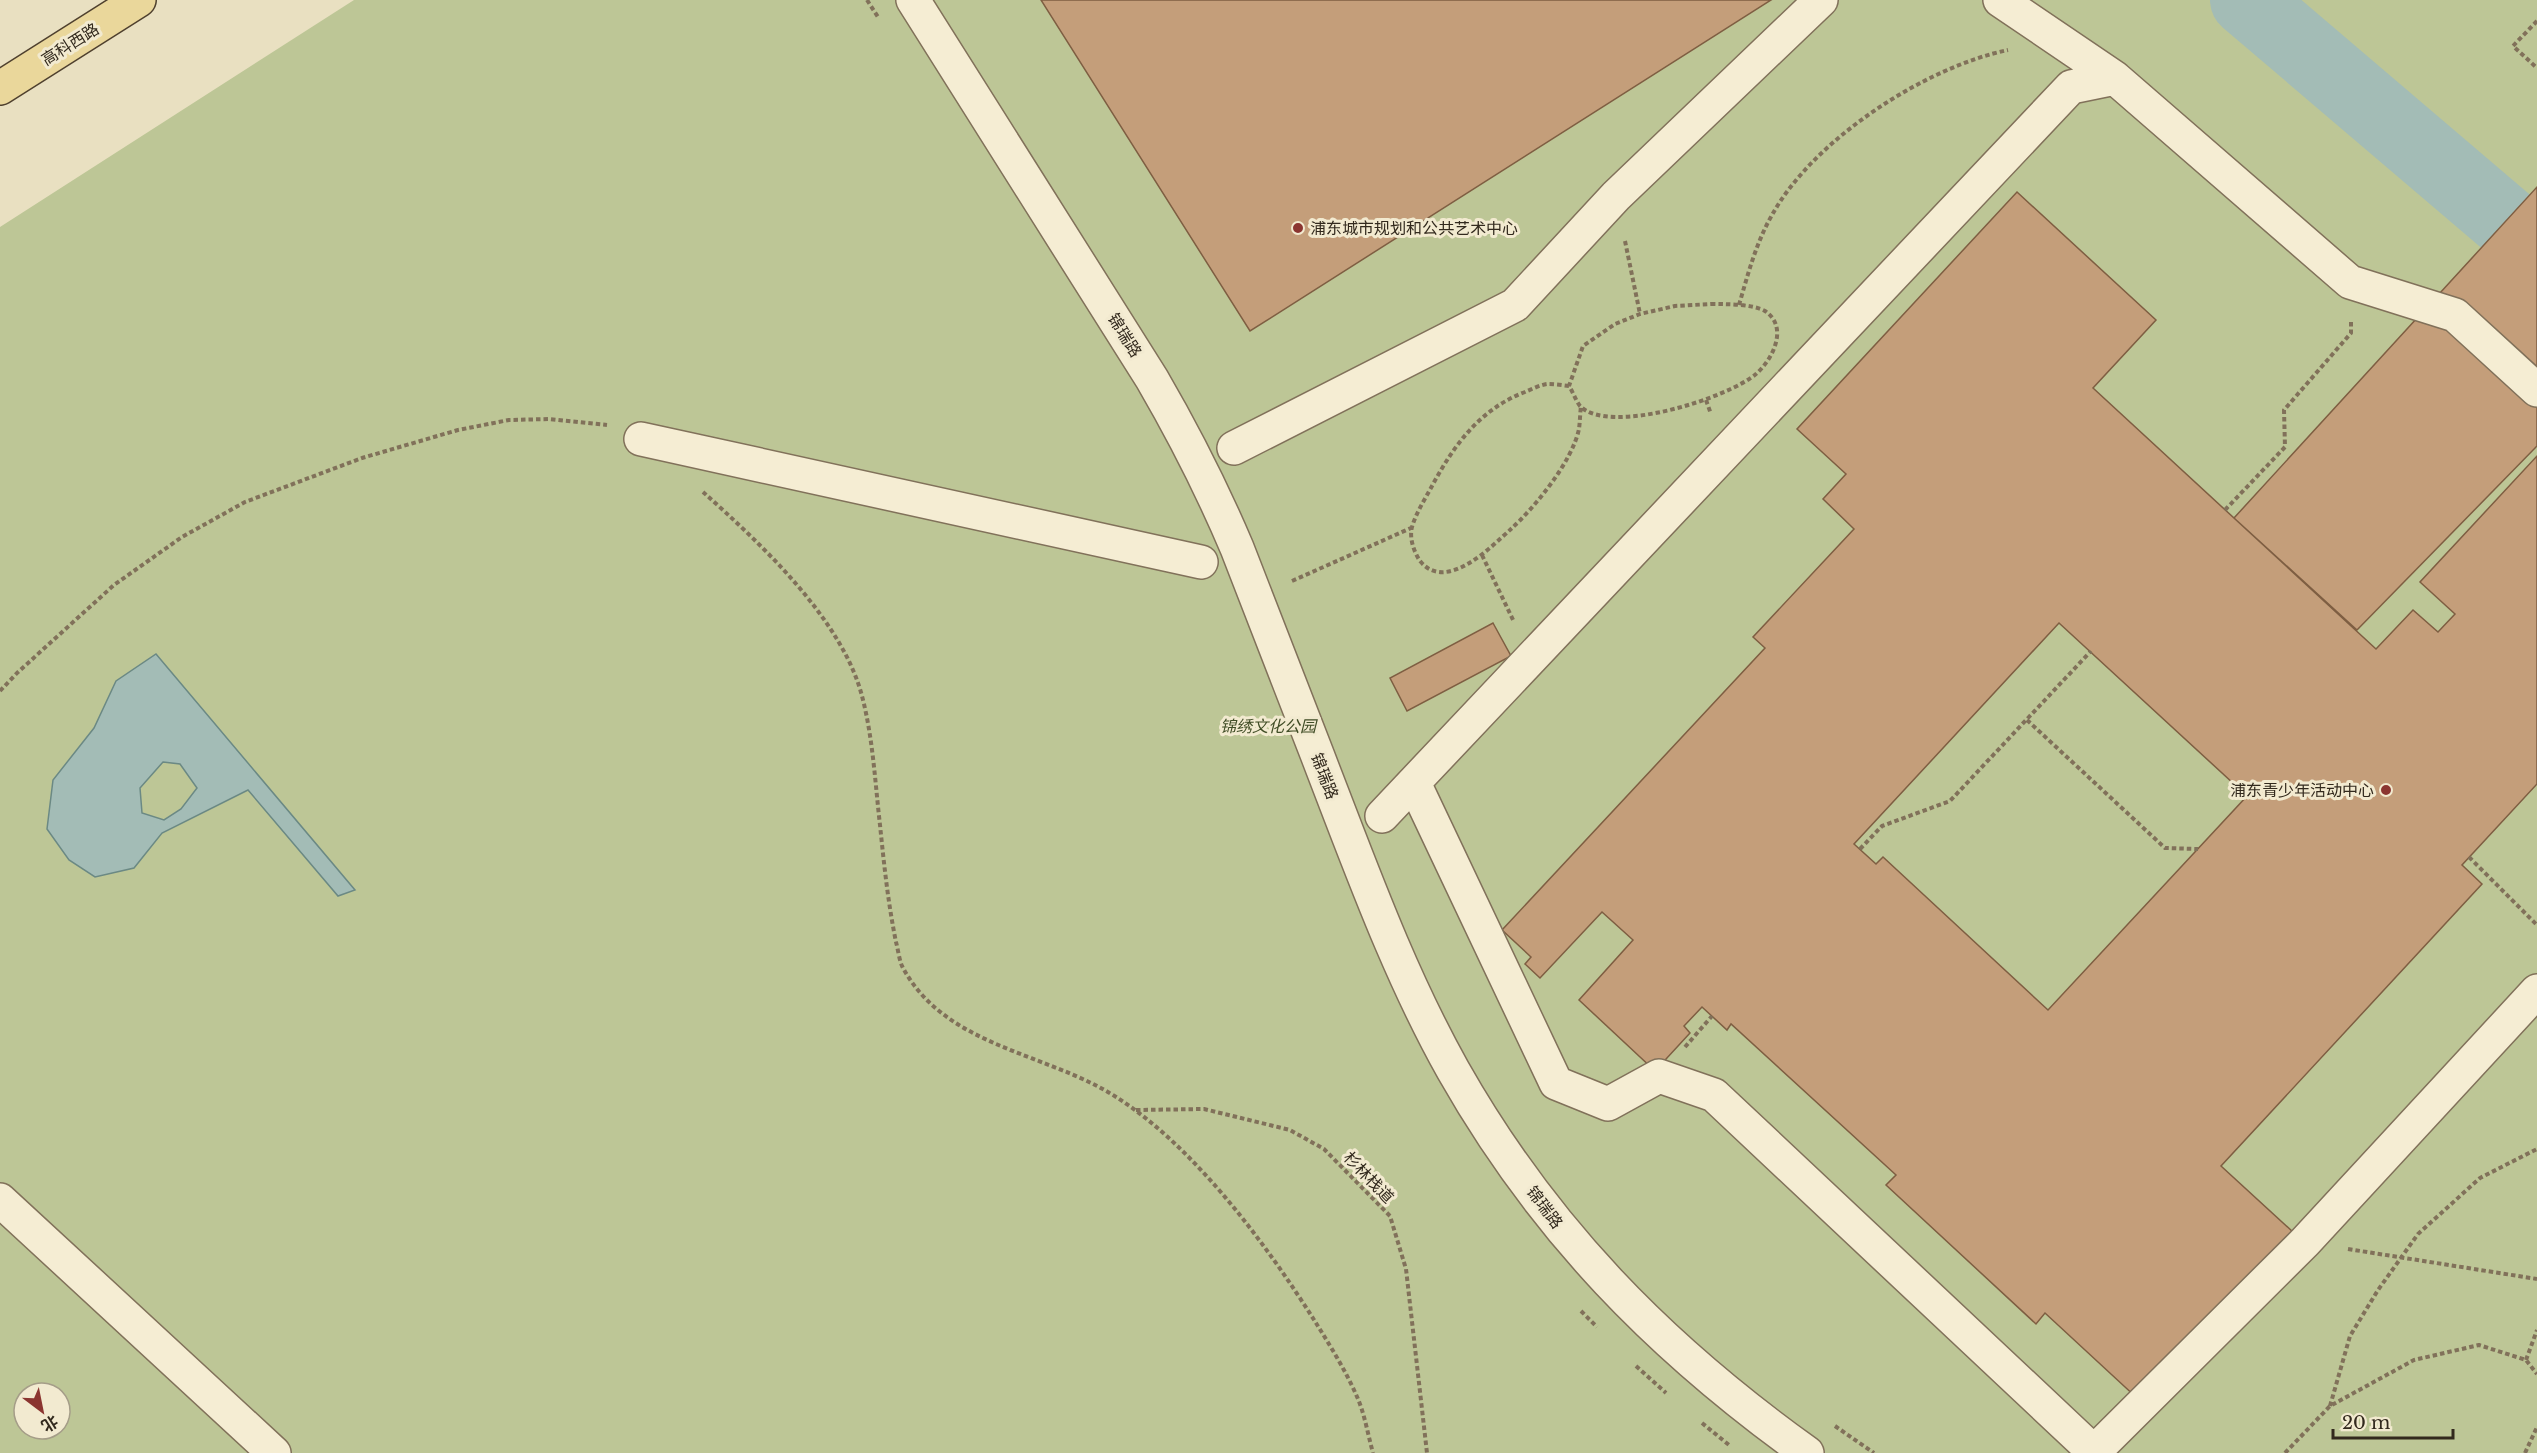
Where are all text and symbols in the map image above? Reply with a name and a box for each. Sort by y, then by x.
street label: 高科西路 [38,19,102,69]
place label: 浦东城市规划和公共艺术中心 [1310,218,1518,238]
marker: 浦东城市规划和公共艺术中心 [1291,221,1305,235]
street label: 锦瑞路 [1104,309,1146,361]
park label: 锦绣文化公园 [1220,716,1318,736]
street label: 锦瑞路 [1307,750,1343,802]
place label: 浦东青少年活动中心 [2230,780,2374,800]
marker: 浦东青少年活动中心 [2379,783,2393,797]
street label: 杉林栈道 [1340,1147,1398,1207]
street label: 锦瑞路 [1523,1182,1567,1232]
north arrow [12,1381,72,1441]
scale bar [2333,1402,2453,1440]
text: 北 [38,1411,62,1436]
text: 20 m [2342,1412,2390,1434]

